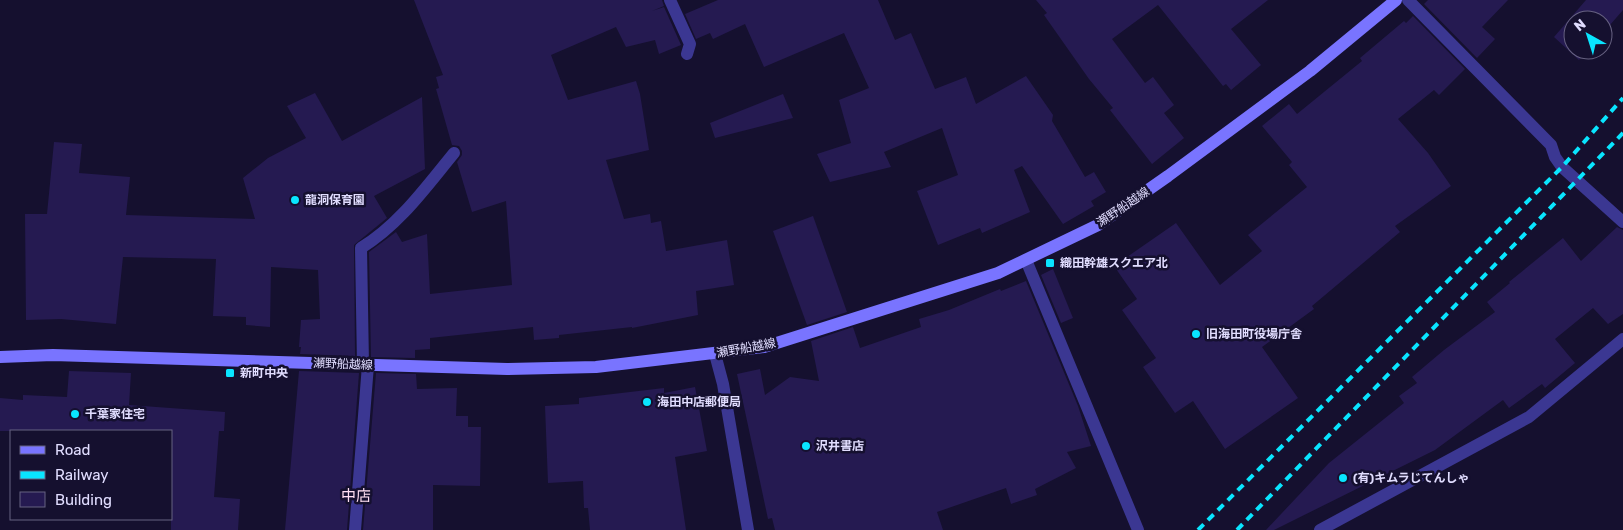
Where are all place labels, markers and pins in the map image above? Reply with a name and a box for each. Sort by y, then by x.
place label: 龍洞保育園 [305,193,365,207]
marker: 龍洞保育園 [289,194,301,206]
place label: 織田幹雄スクエア北 [1060,256,1168,270]
marker: 織田幹雄スクエア北 [1044,257,1056,269]
place label: 旧海田町役場庁舎 [1206,327,1302,341]
marker: 旧海田町役場庁舎 [1190,328,1202,340]
place label: 新町中央 [240,366,288,380]
marker: 新町中央 [224,367,236,379]
place label: 海田中店郵便局 [657,395,741,409]
marker: 海田中店郵便局 [641,396,653,408]
place label: 千葉家住宅 [85,407,145,421]
marker: 千葉家住宅 [69,408,81,420]
place label: 沢井書店 [816,439,864,453]
marker: 沢井書店 [800,440,812,452]
place label: (有)キムラじてんしゃ [1353,471,1470,485]
marker: (有)キムラじてんしゃ [1337,472,1349,484]

